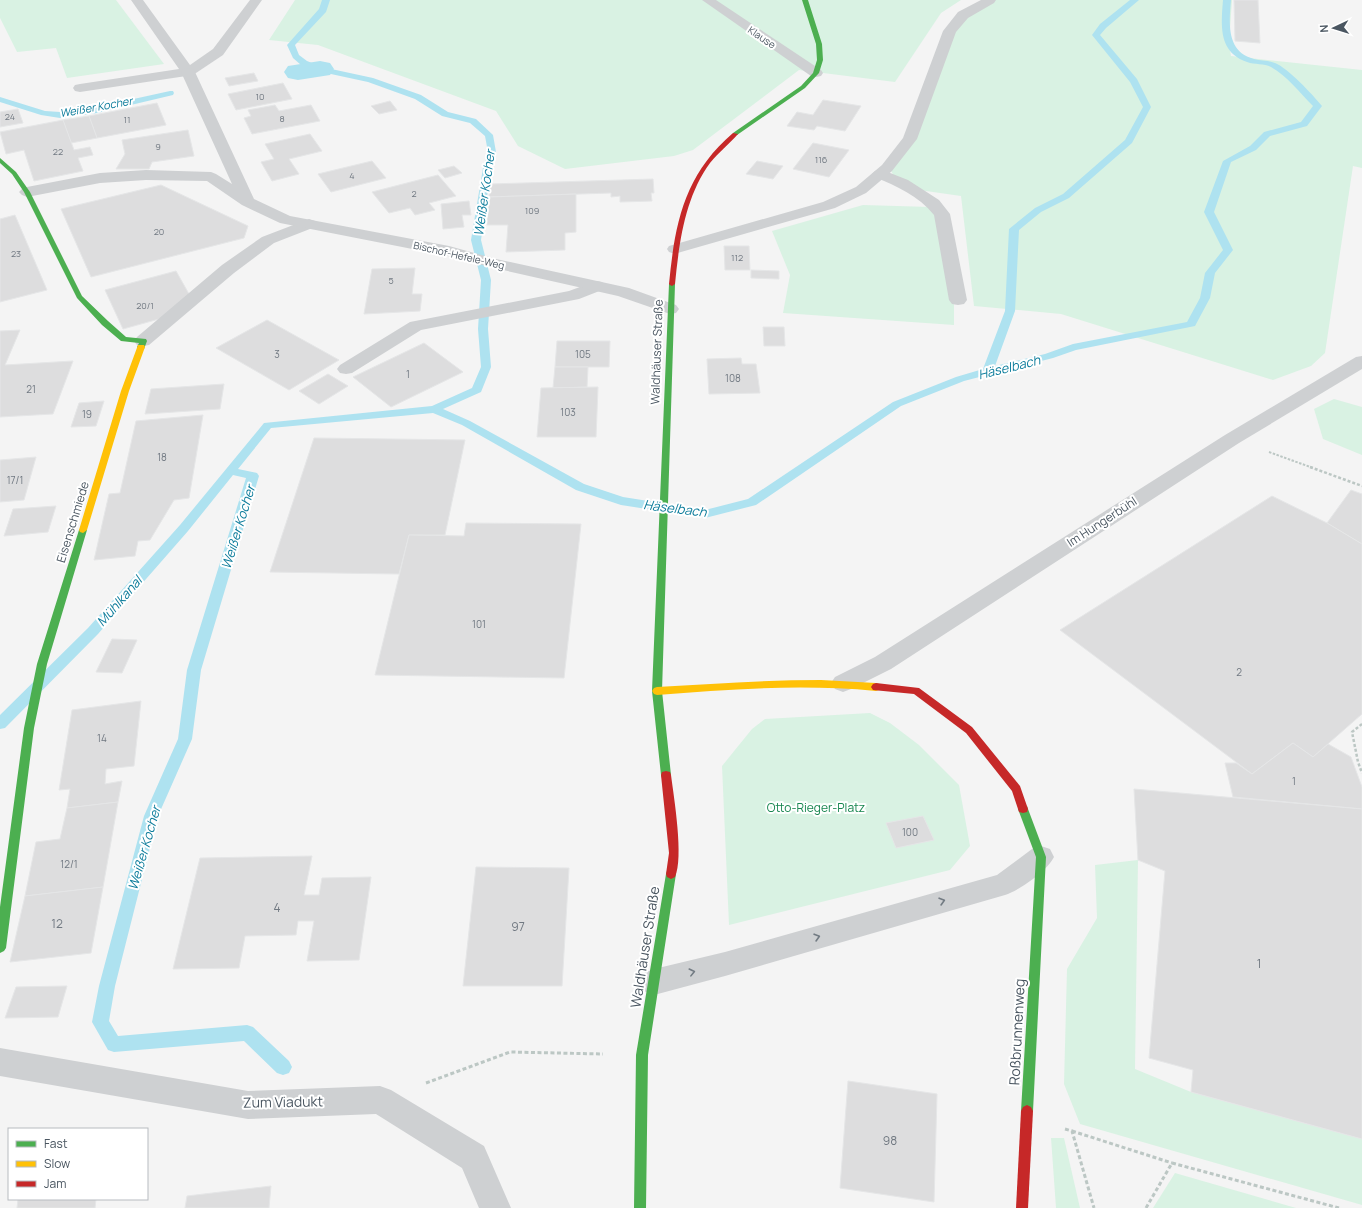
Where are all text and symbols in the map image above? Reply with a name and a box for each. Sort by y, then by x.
north arrow [1314,8,1354,48]
street label: Klause [745,23,779,52]
text: N [1316,24,1331,33]
house number: 10 [256,90,265,103]
water label: Weißer Kocher [58,92,135,120]
house number: 24 [5,110,15,123]
house number: 8 [279,112,285,125]
house number: 11 [123,113,131,126]
house number: 9 [155,140,161,153]
house number: 22 [53,145,63,158]
water label: Weißer Kocher [469,147,499,237]
house number: 116 [815,153,828,166]
house number: 4 [349,169,355,182]
house number: 2 [411,187,417,200]
house number: 109 [525,204,539,217]
house number: 20 [154,225,164,238]
street label: Bischof-Hefele-Weg [412,238,506,272]
house number: 23 [11,247,21,260]
house number: 112 [731,251,743,264]
house number: 5 [388,274,394,287]
house number: 20/1 [136,299,154,312]
street label: Waldhäuser Straße [646,299,667,405]
house number: 3 [274,347,280,361]
house number: 105 [575,347,591,361]
water label: Häselbach [976,350,1043,383]
house number: 1 [406,367,410,381]
house number: 108 [725,371,741,385]
house number: 21 [26,382,36,396]
house number: 103 [560,405,576,419]
house number: 19 [82,407,92,421]
house number: 18 [157,450,167,464]
house number: 17/1 [7,473,23,487]
street label: Eisenschmiede [52,479,93,565]
water label: Weißer Kocher [217,481,260,571]
street label: Im Hungerbühl [1063,493,1140,551]
water label: Häselbach [642,495,709,521]
water label: Mühlkanal [92,571,147,630]
house number: 101 [472,617,486,631]
house number: 2 [1236,665,1242,679]
house number: 14 [97,731,107,745]
house number: 1 [1292,774,1296,788]
park label: Otto-Rieger-Platz [767,799,865,816]
water label: Weißer Kocher [123,802,165,892]
house number: 100 [902,825,918,839]
house number: 12/1 [60,857,78,871]
street label: Waldhäuser Straße [626,885,664,1009]
one-way arrow [938,897,945,906]
house number: 4 [273,899,281,916]
house number: 12 [51,915,63,932]
house number: 97 [511,918,525,935]
one-way arrow [813,934,820,942]
house number: 1 [1257,955,1261,972]
one-way arrow [688,969,695,977]
street label: Roßbrunnenweg [1004,978,1029,1086]
street label: Zum Viadukt [243,1091,324,1112]
legend [8,1128,148,1200]
house number: 98 [883,1132,897,1149]
text: Fast [44,1135,68,1152]
text: Slow [44,1155,70,1172]
text: Jam [44,1175,66,1192]

